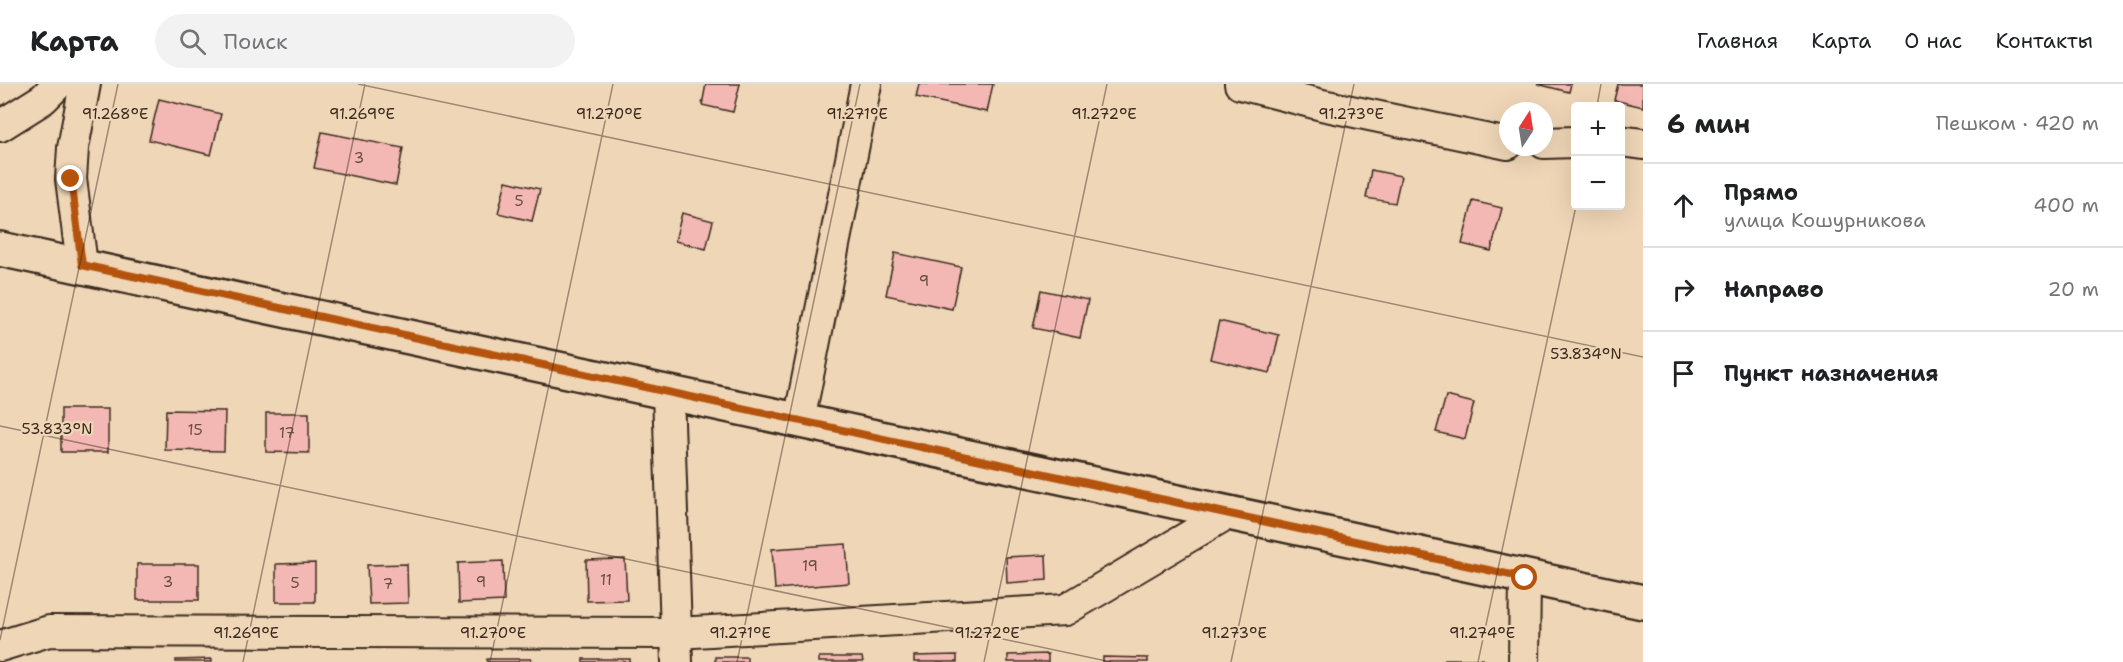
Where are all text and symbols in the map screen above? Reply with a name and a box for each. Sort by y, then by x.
search box [155,14,575,68]
text: Карта [30,22,119,60]
icon: search [176,25,209,58]
text: Поиск [224,27,288,56]
text: Главная [1697,27,1778,55]
text: Карта [1811,27,1871,55]
text: О нас [1904,27,1962,55]
text: Контакты [1995,27,2093,55]
north arrow [1499,102,1553,156]
map controls [1571,102,1625,210]
button: + [1571,102,1625,156]
text: 91.268°E [82,104,148,124]
text: 91.269°E [329,104,395,124]
text: 91.270°E [576,104,642,124]
text: 91.271°E [826,104,888,124]
text: 91.272°E [1071,104,1137,124]
text: 91.273°E [1318,104,1384,124]
text: 6 мин [1667,106,1750,141]
text: Пешком · 420 m [1936,110,2099,136]
house number: 3 [354,148,364,168]
button: − [1571,156,1625,210]
route end [57,165,83,191]
text: Прямо [1724,178,1798,207]
icon: ahead [1667,189,1700,222]
house number: 5 [514,191,524,211]
text: 400 m [2033,192,2099,218]
text: улица Кошурникова [1724,207,1926,233]
house number: 9 [919,271,929,291]
icon: right [1667,273,1700,306]
text: Направо [1724,275,1824,304]
text: 20 m [2048,276,2099,302]
text: 53.834°N [1550,344,1622,364]
icon: arrive [1667,357,1700,390]
text: Пункт назначения [1724,359,1938,388]
text: 53.833°N [22,419,92,439]
house number: 15 [187,420,203,440]
house number: 17 [279,423,295,443]
house number: 19 [802,556,818,576]
route start [1511,564,1537,590]
house number: 11 [600,570,612,590]
house number: 3 [163,572,173,592]
house number: 9 [476,572,486,592]
house number: 5 [290,573,300,593]
house number: 7 [383,574,393,594]
text: 91.269°E [213,623,279,643]
text: 91.270°E [460,623,526,643]
text: 91.271°E [709,623,771,643]
text: 91.272°E [954,623,1020,643]
text: 91.273°E [1201,623,1267,643]
text: 91.274°E [1449,623,1515,643]

